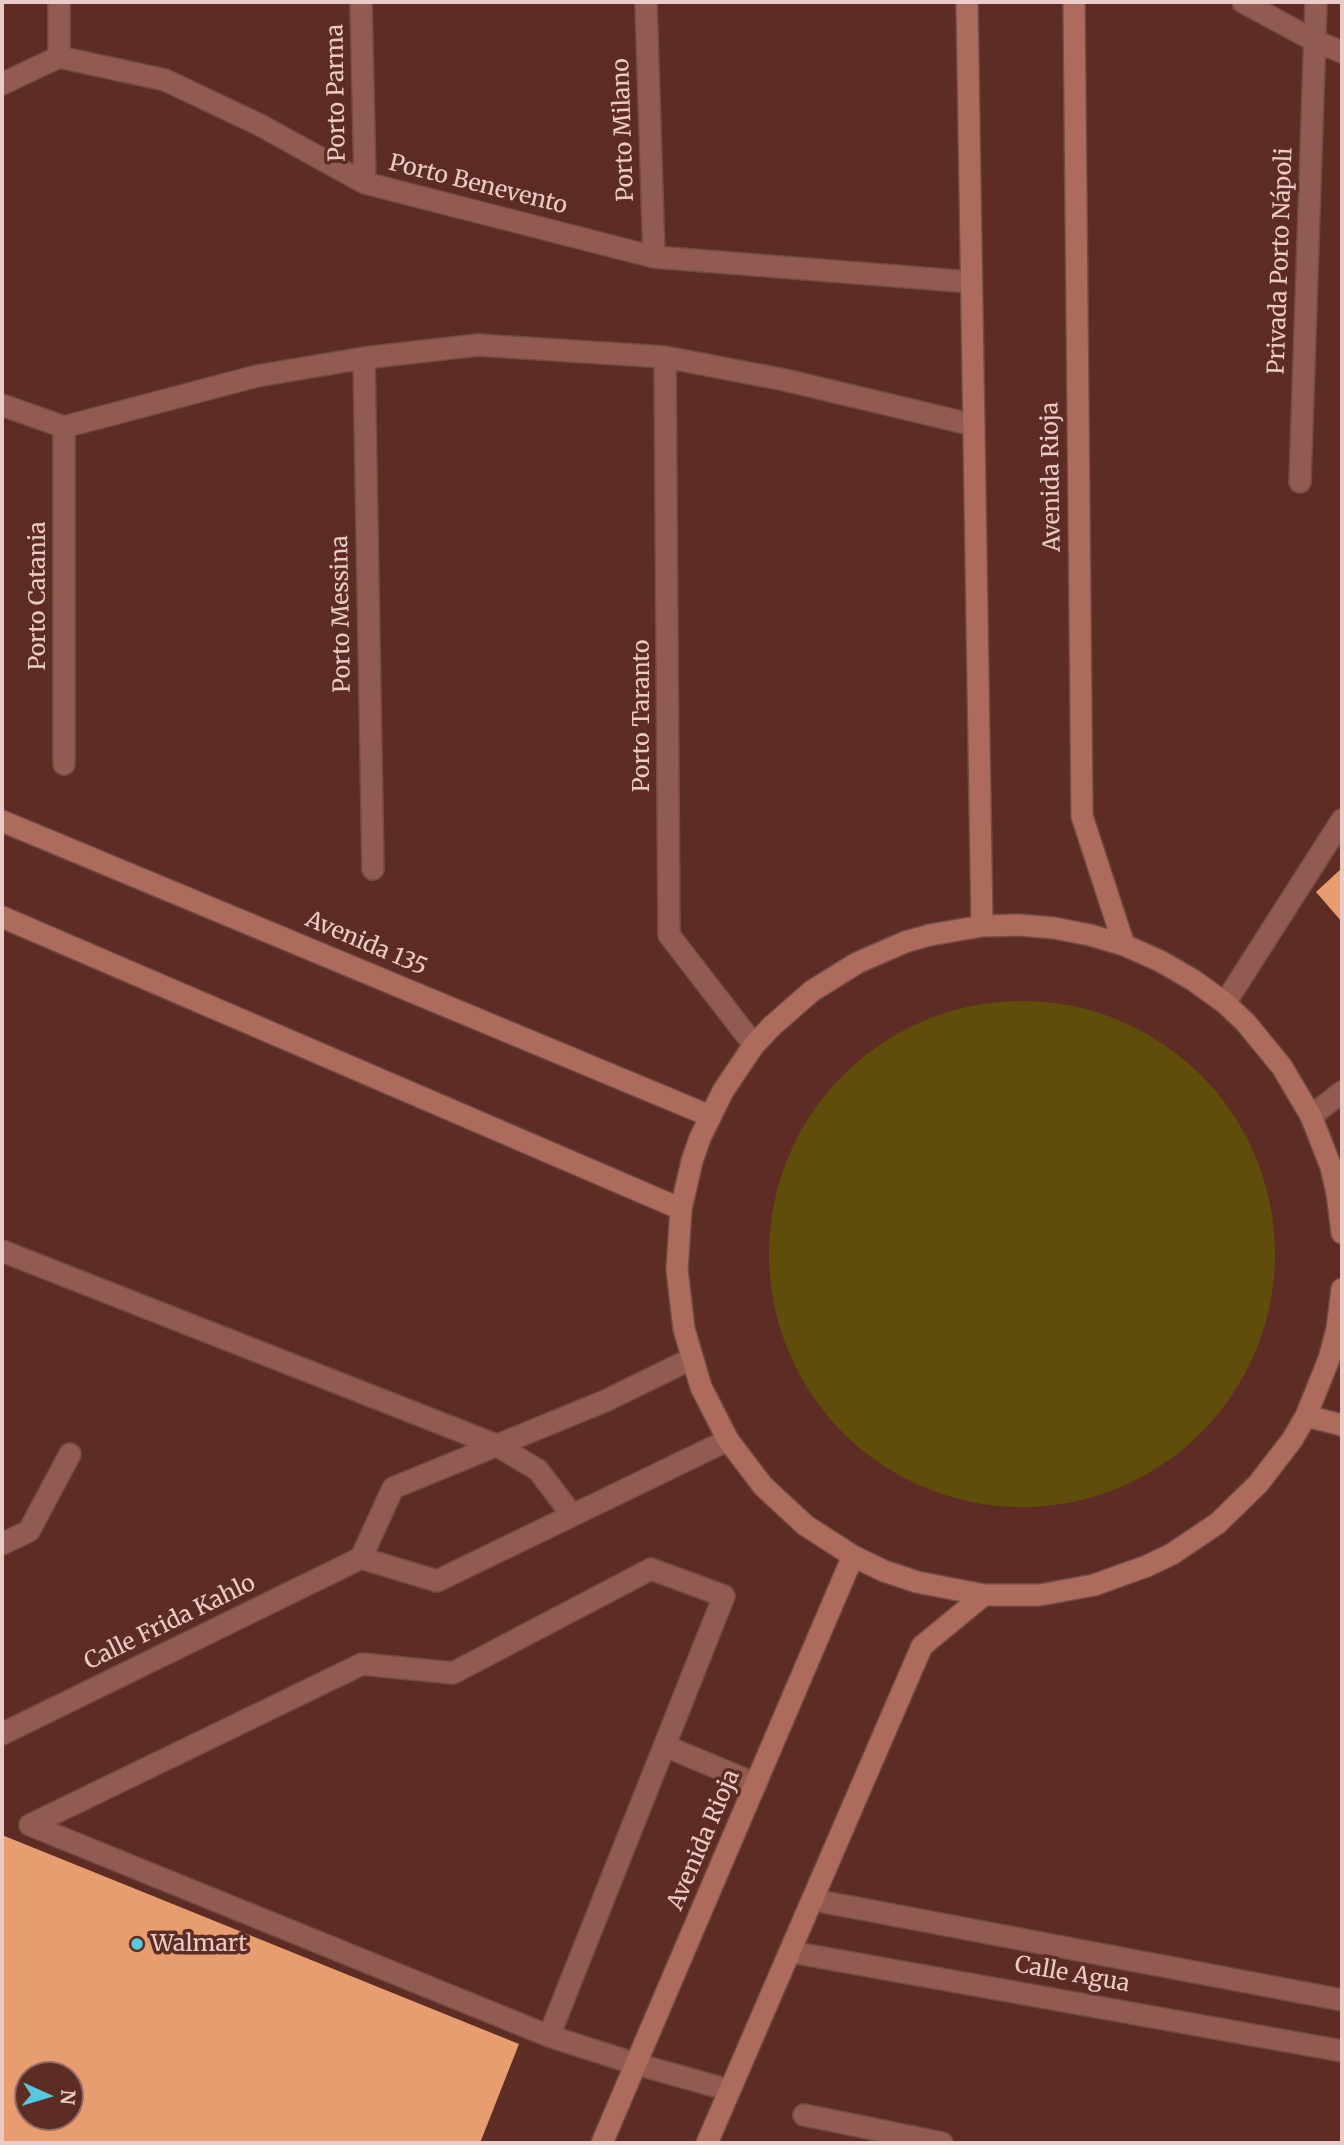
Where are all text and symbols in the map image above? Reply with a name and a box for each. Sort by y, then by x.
street label: Porto Parma [322,24,352,162]
street label: Porto Milano [608,58,640,202]
street label: Privada Porto Nápoli [1263,147,1299,375]
street label: Porto Benevento [386,150,570,220]
street label: Avenida Rioja [1037,402,1067,552]
street label: Porto Catania [24,521,52,671]
street label: Porto Messina [327,535,357,693]
street label: Porto Taranto [628,640,656,792]
street label: Avenida 135 [301,906,431,982]
street label: Calle Frida Kahlo [80,1570,260,1676]
street label: Avenida Rioja [662,1766,746,1914]
place label: Walmart [151,1930,247,1958]
marker: Walmart [129,1936,145,1952]
street label: Calle Agua [1012,1951,1132,1999]
north arrow [14,2061,84,2131]
text: N [55,2089,80,2106]

